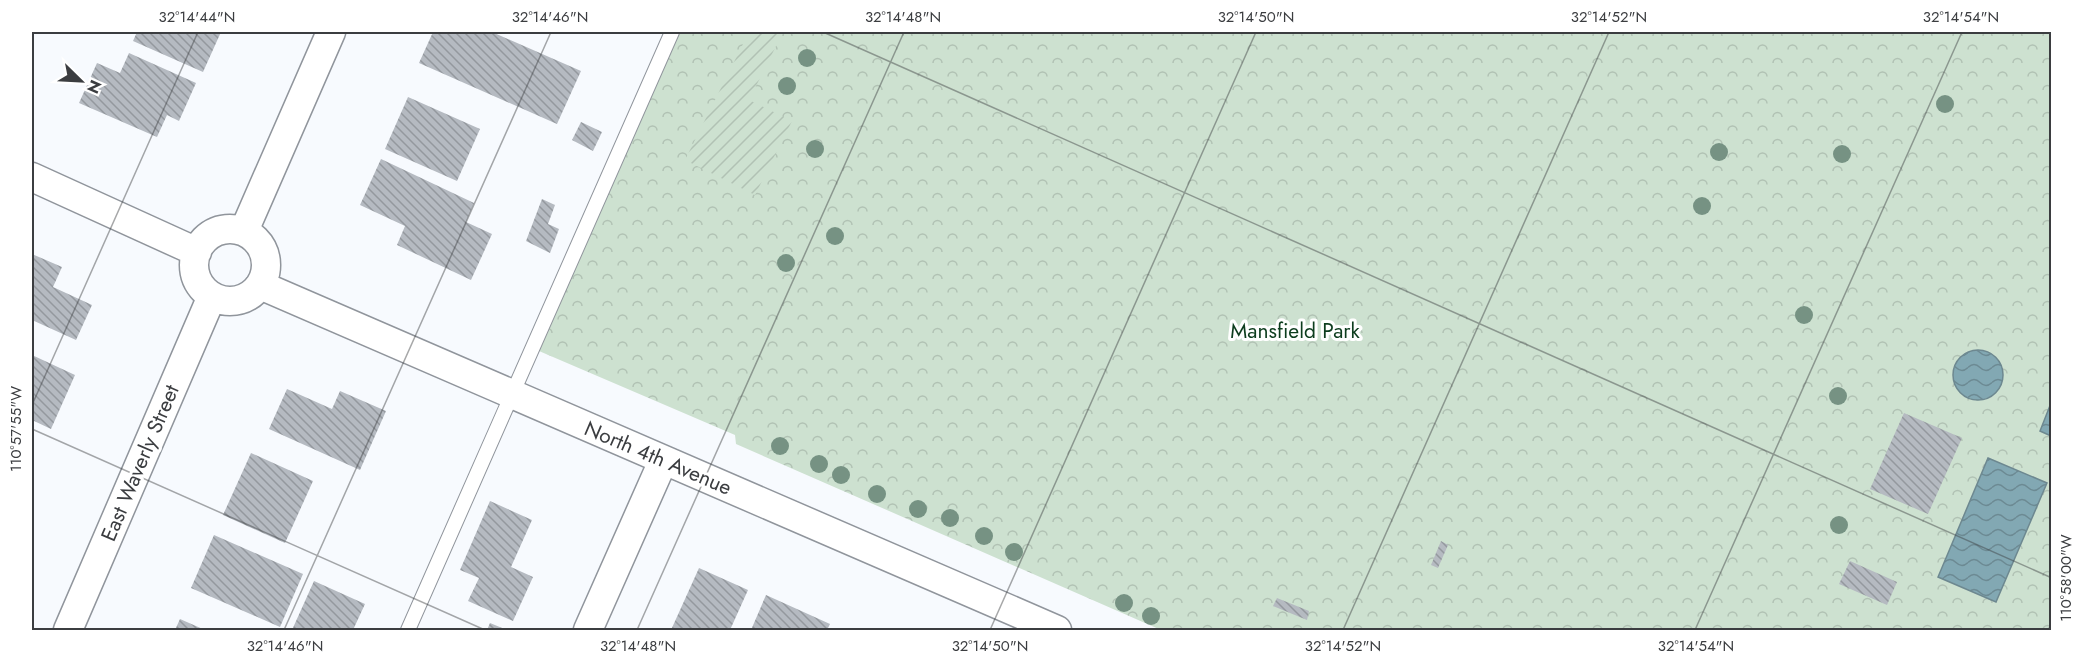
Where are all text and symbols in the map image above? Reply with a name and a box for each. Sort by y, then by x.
text: 32°14'44"N [159,6,235,28]
text: 32°14'46"N [512,6,588,28]
text: 32°14'48"N [865,6,941,28]
text: 32°14'50"N [1218,6,1294,28]
text: 32°14'52"N [1571,6,1647,28]
text: 32°14'54"N [1923,6,1999,28]
north arrow [51,51,111,111]
text: N [81,76,107,97]
park label: Mansfield Park [1230,316,1360,346]
street label: East Waverly Street [93,380,187,546]
text: 110°57'55"W [5,386,27,472]
street label: North 4th Avenue [580,413,736,503]
text: 110°58'00"W [2055,534,2077,622]
text: 32°14'46"N [247,635,323,657]
text: 32°14'48"N [600,635,676,657]
text: 32°14'50"N [952,635,1028,657]
text: 32°14'52"N [1305,635,1381,657]
text: 32°14'54"N [1658,635,1734,657]

